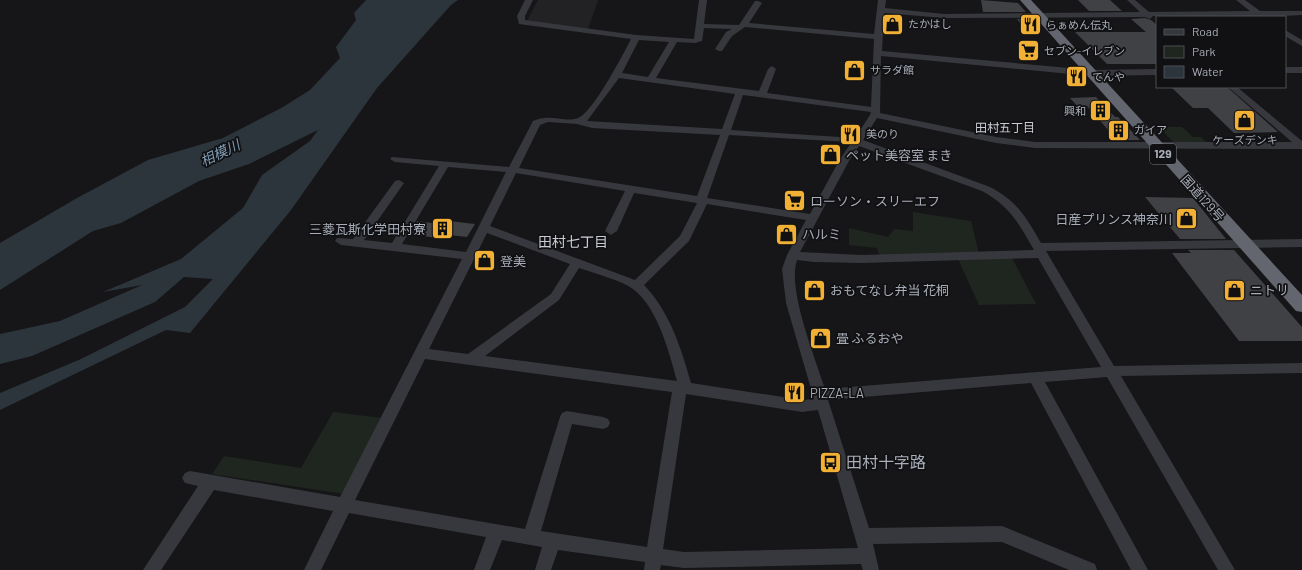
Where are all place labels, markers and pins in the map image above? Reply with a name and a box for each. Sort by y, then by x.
shop icon: たかはし [879,11,905,37]
restaurant icon: らぁめん伝丸 [1018,12,1044,38]
place label: たかはし [908,17,952,30]
place label: らぁめん伝丸 [1046,18,1112,31]
supermarket icon: セブン-イレブン [1015,38,1041,64]
place label: セブン-イレブン [1044,44,1125,57]
shop icon: サラダ館 [842,57,868,83]
place label: サラダ館 [870,63,914,76]
restaurant icon: てんや [1063,64,1089,90]
place label: てんや [1092,70,1125,83]
building icon: 興和 [1088,98,1114,124]
place label: 興和 [1064,104,1086,117]
shop icon: ケーズデンキ [1232,107,1258,133]
building icon: ガイア [1106,117,1132,143]
restaurant icon: 美のり [837,121,863,147]
place label: ガイア [1134,123,1167,136]
place label: 美のり [866,127,899,140]
place label: ケーズデンキ [1212,133,1278,146]
shop icon: ペット美容室 まき [817,142,843,168]
place label: ペット美容室 まき [846,147,953,163]
supermarket icon: ローソン・スリーエフ [781,188,807,214]
place label: ローソン・スリーエフ [810,193,940,209]
shop icon: 日産プリンス神奈川 [1174,206,1200,232]
place label: 日産プリンス神奈川 [1055,211,1172,227]
building icon: 三菱瓦斯化学田村寮 [429,216,455,242]
place label: 三菱瓦斯化学田村寮 [309,221,426,237]
shop icon: ハルミ [774,221,800,247]
place label: ハルミ [802,226,841,242]
shop icon: 登美 [471,248,497,274]
place label: 登美 [500,253,526,269]
shop icon: おもてなし弁当 花桐 [801,277,827,303]
shop icon: ニトリ [1222,277,1248,303]
place label: おもてなし弁当 花桐 [830,282,949,298]
place label: ニトリ [1250,282,1289,298]
shop icon: 畳 ふるおや [807,325,833,351]
place label: 畳 ふるおや [836,330,904,346]
restaurant icon: PIZZA-LA [782,380,808,406]
place label: PIZZA-LA [810,385,864,401]
bus stop icon: 田村十字路 [817,449,843,475]
place label: 田村十字路 [846,452,926,471]

